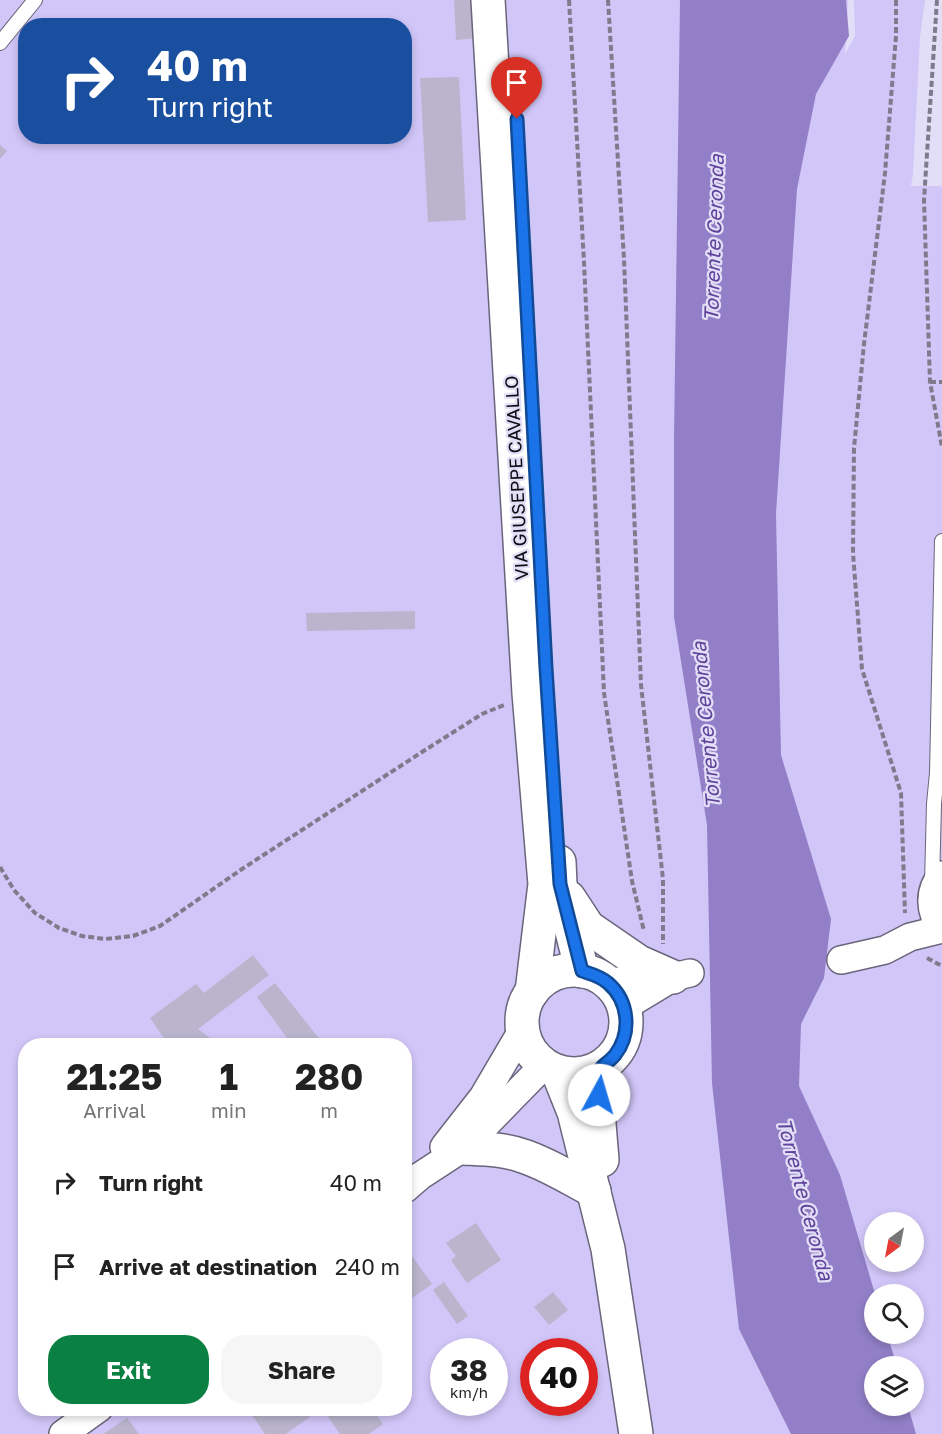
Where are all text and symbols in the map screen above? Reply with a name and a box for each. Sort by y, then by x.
text: 40 m [147,40,248,90]
icon: right [48,42,126,120]
pin [491,57,542,119]
icon: arrive [500,66,533,99]
text: Turn right [147,91,273,123]
water label: Torrente Ceronda [698,153,728,322]
street label: VIA GIUSEPPE CAVALLO [500,375,532,581]
water label: Torrente Ceronda [686,640,724,809]
text: 21:25 [67,1055,163,1098]
text: 1 [219,1055,238,1098]
text: 280 [295,1055,363,1098]
position arrow [567,1063,631,1127]
text: Arrival [83,1098,146,1122]
text: min [211,1098,246,1122]
text: m [320,1098,338,1122]
water label: Torrente Ceronda [773,1115,839,1283]
icon: right [48,1166,81,1199]
text: Turn right [99,1169,203,1196]
text: 40 m [330,1169,382,1196]
north arrow [864,1212,924,1272]
map controls [864,1212,924,1416]
icon: arrive [48,1250,81,1283]
text: Arrive at destination [99,1253,317,1280]
text: 240 m [335,1253,400,1280]
button: search [864,1284,924,1344]
button: Exit [48,1335,209,1404]
button: Share [221,1335,382,1404]
speed limit sign: 40 [520,1338,598,1416]
text: 38 [450,1352,488,1388]
button: layers [864,1356,924,1416]
text: km/h [450,1383,488,1401]

